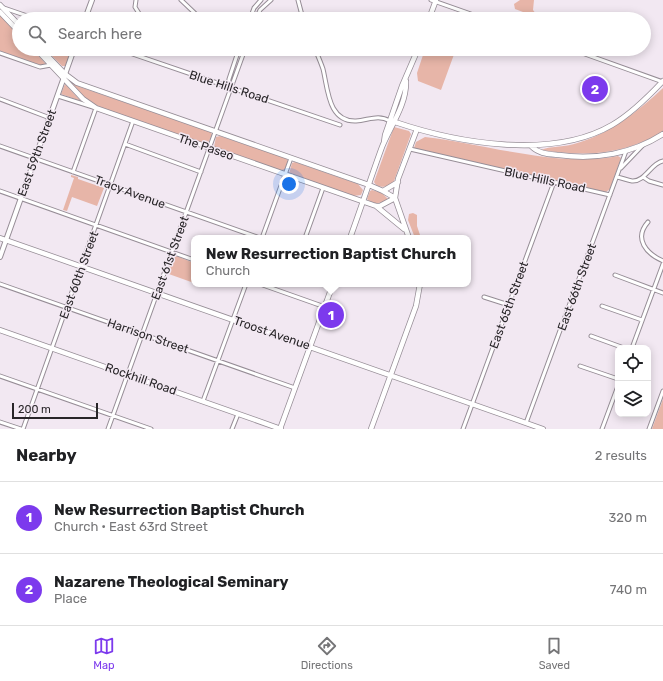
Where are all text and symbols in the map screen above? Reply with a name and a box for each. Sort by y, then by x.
search box [12,12,651,56]
icon: search [26,23,48,45]
text: Search here [58,25,142,43]
street label: Blue Hills Road [188,68,270,106]
pin: 2 [582,74,608,104]
street label: East 59th Street [15,107,59,198]
street label: The Paseo [176,131,236,163]
street label: Blue Hills Road [503,165,587,195]
street label: Tracy Avenue [93,173,168,211]
your location [279,174,299,194]
street label: East 61st Street [148,214,192,302]
street label: East 60th Street [57,229,101,321]
popup [191,235,471,287]
street label: East 66th Street [555,241,599,333]
text: New Resurrection Baptist Church [206,245,456,263]
street label: East 65th Street [487,259,531,350]
text: Church [206,263,250,278]
pin: 1 [318,300,344,330]
street label: Troost Avenue [232,313,312,353]
street label: Harrison Street [105,316,191,357]
map controls [615,345,651,417]
button: locate [615,345,651,381]
street label: Rockhill Road [103,360,179,398]
button: layers [615,381,651,417]
scale bar [12,401,98,420]
text: 200 m [18,403,51,416]
text: Nearby [16,445,77,465]
text: 2 results [595,448,647,463]
text: New Resurrection Baptist Church [54,501,304,519]
text: 1 [26,510,32,525]
text: 320 m [609,510,647,525]
text: Church · East 63rd Street [54,519,208,534]
text: Nazarene Theological Seminary [54,573,288,591]
text: 2 [25,582,33,597]
text: 740 m [610,582,647,597]
text: Place [54,591,87,606]
tab: Map [93,635,115,672]
tab: Directions [301,635,353,672]
tab: Saved [539,635,570,672]

